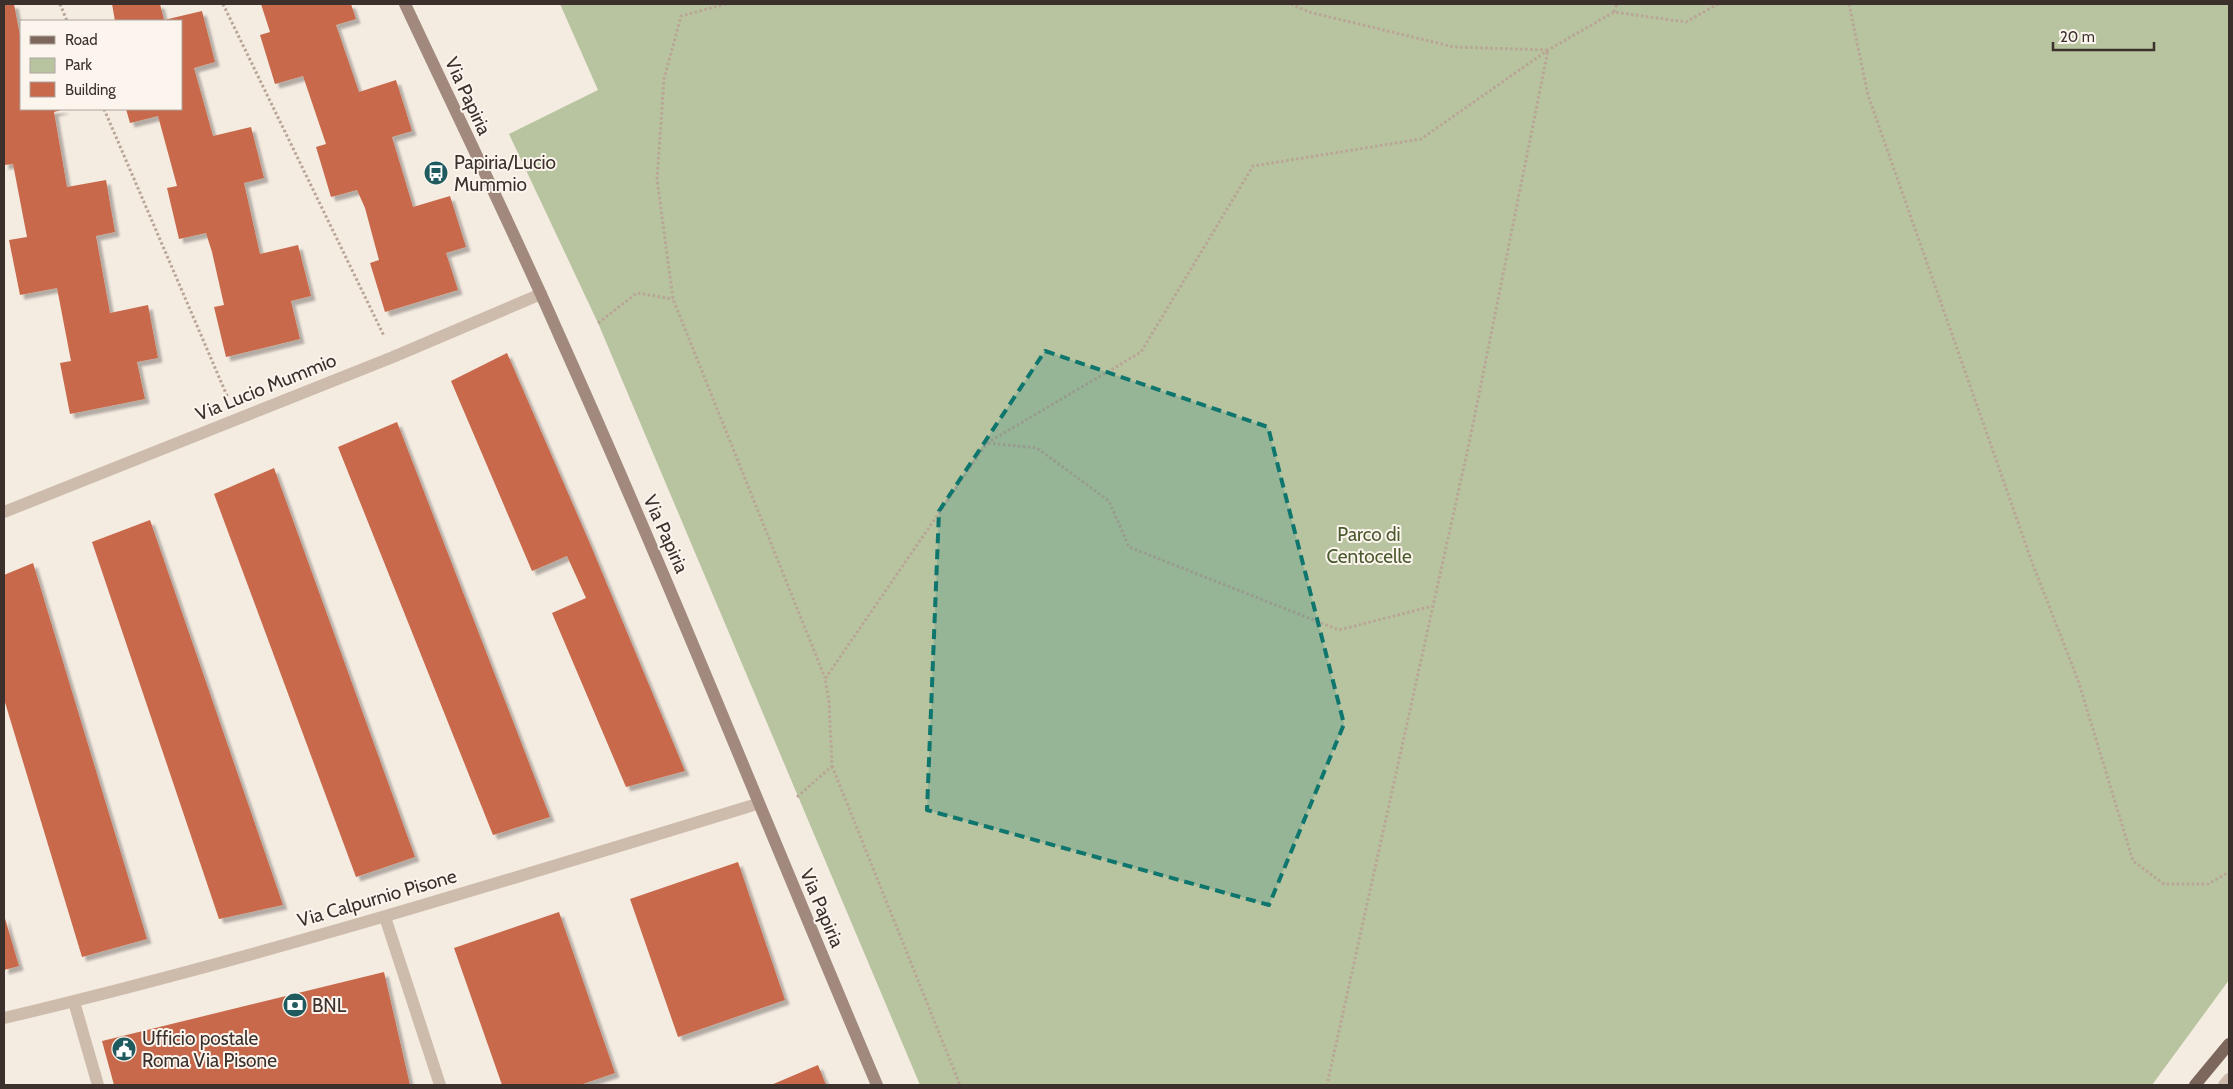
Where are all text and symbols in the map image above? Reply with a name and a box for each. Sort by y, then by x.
legend [20,20,182,110]
scale bar [2053,20,2154,52]
text: 20 m [2060,28,2095,46]
text: Road [65,31,98,49]
street label: Via Papiria [440,53,496,139]
text: Park [65,56,92,74]
text: Building [65,81,116,99]
place label: Papiria/Lucio Mummio [454,151,556,196]
bus stop icon: Papiria/Lucio Mummio [423,160,449,186]
street label: Via Lucio Mummio [192,348,340,426]
street label: Via Papiria [639,491,693,577]
park label: Parco di Centocelle [1326,523,1412,568]
street label: Via Calpurnio Pisone [295,864,460,932]
street label: Via Papiria [795,865,849,951]
bank icon: BNL [282,992,308,1018]
place label: BNL [312,994,347,1017]
place label: Ufficio postale Roma Via Pisone [142,1027,277,1072]
public building icon: Ufficio postale Roma Via Pisone [111,1036,137,1062]

